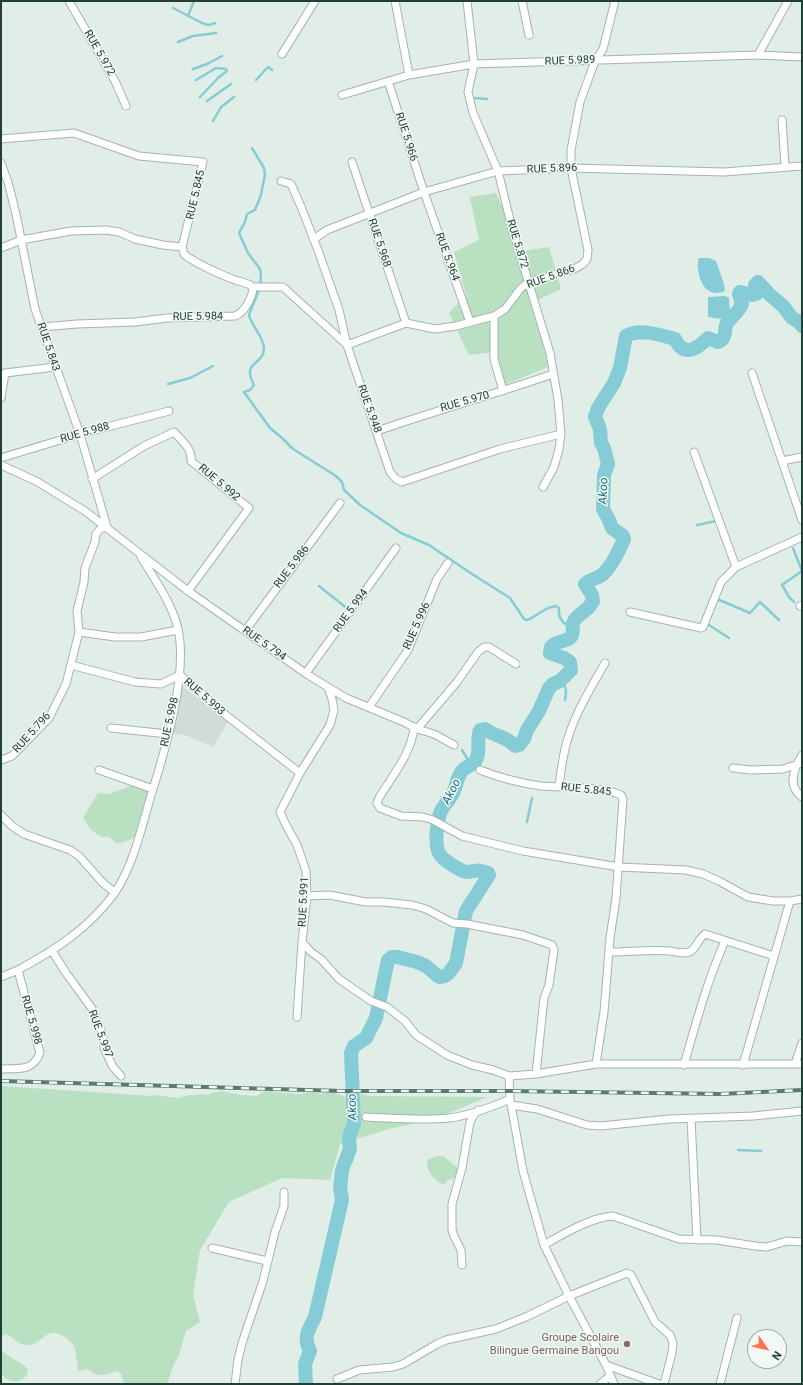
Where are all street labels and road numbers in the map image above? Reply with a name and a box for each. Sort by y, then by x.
street label: RUE 5.972 [81,28,117,78]
street label: RUE 5.989 [545,54,595,68]
street label: RUE 5.966 [392,111,420,163]
street label: RUE 5.896 [527,162,577,176]
street label: RUE 5.845 [184,169,208,221]
street label: RUE 5.968 [365,217,393,269]
street label: RUE 5.872 [503,218,531,270]
street label: RUE 5.964 [432,231,462,283]
street label: RUE 5.866 [525,262,577,292]
street label: RUE 5.984 [173,310,223,324]
street label: RUE 5.843 [34,321,62,373]
street label: RUE 5.948 [354,383,384,435]
street label: RUE 5.970 [439,389,491,415]
street label: RUE 5.988 [59,420,111,446]
street label: RUE 5.992 [195,462,243,504]
street label: RUE 5.986 [272,543,312,591]
street label: RUE 5.994 [331,587,371,635]
street label: RUE 5.996 [401,600,433,652]
street label: RUE 5.794 [240,624,288,664]
street label: RUE 5.993 [181,675,227,719]
street label: RUE 5.998 [158,696,182,748]
street label: RUE 5.796 [10,710,54,756]
street label: RUE 5.845 [560,781,612,799]
street label: RUE 5.991 [296,876,312,928]
street label: RUE 5.998 [18,994,44,1046]
street label: RUE 5.997 [85,1008,115,1060]

